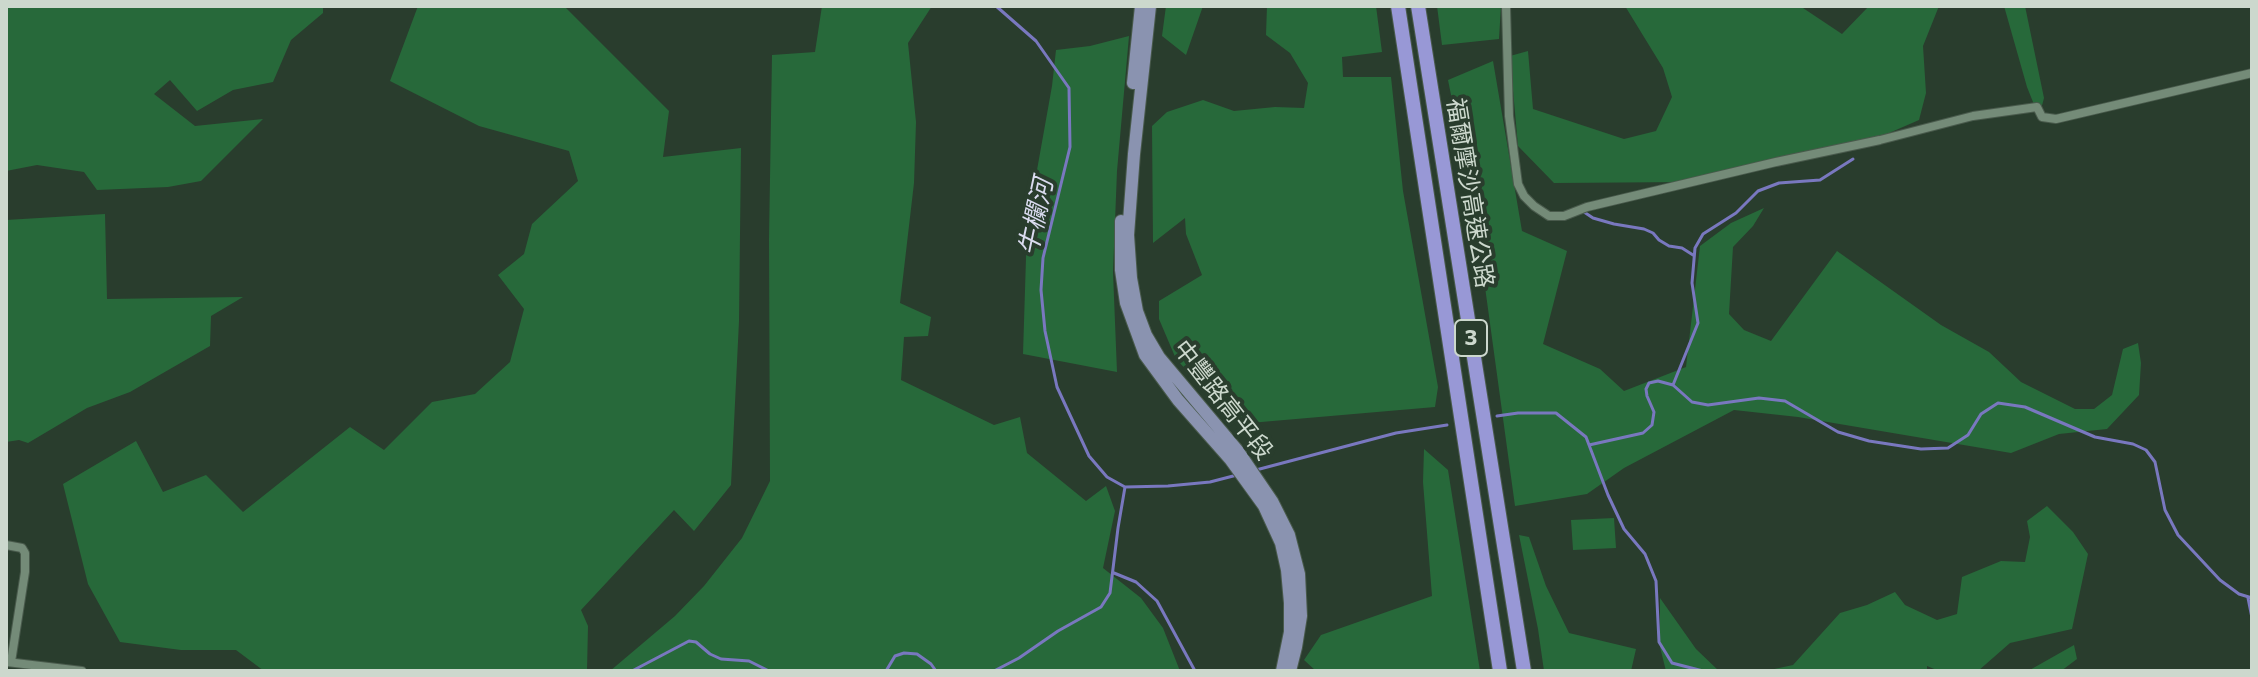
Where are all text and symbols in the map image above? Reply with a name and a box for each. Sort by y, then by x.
street label: 福爾摩沙高速公路 [1441,96,1499,290]
water label: 牛欄河 [1013,176,1059,258]
road number: 3 [1455,320,1487,356]
street label: 中豐路高平段 [1167,334,1279,466]

